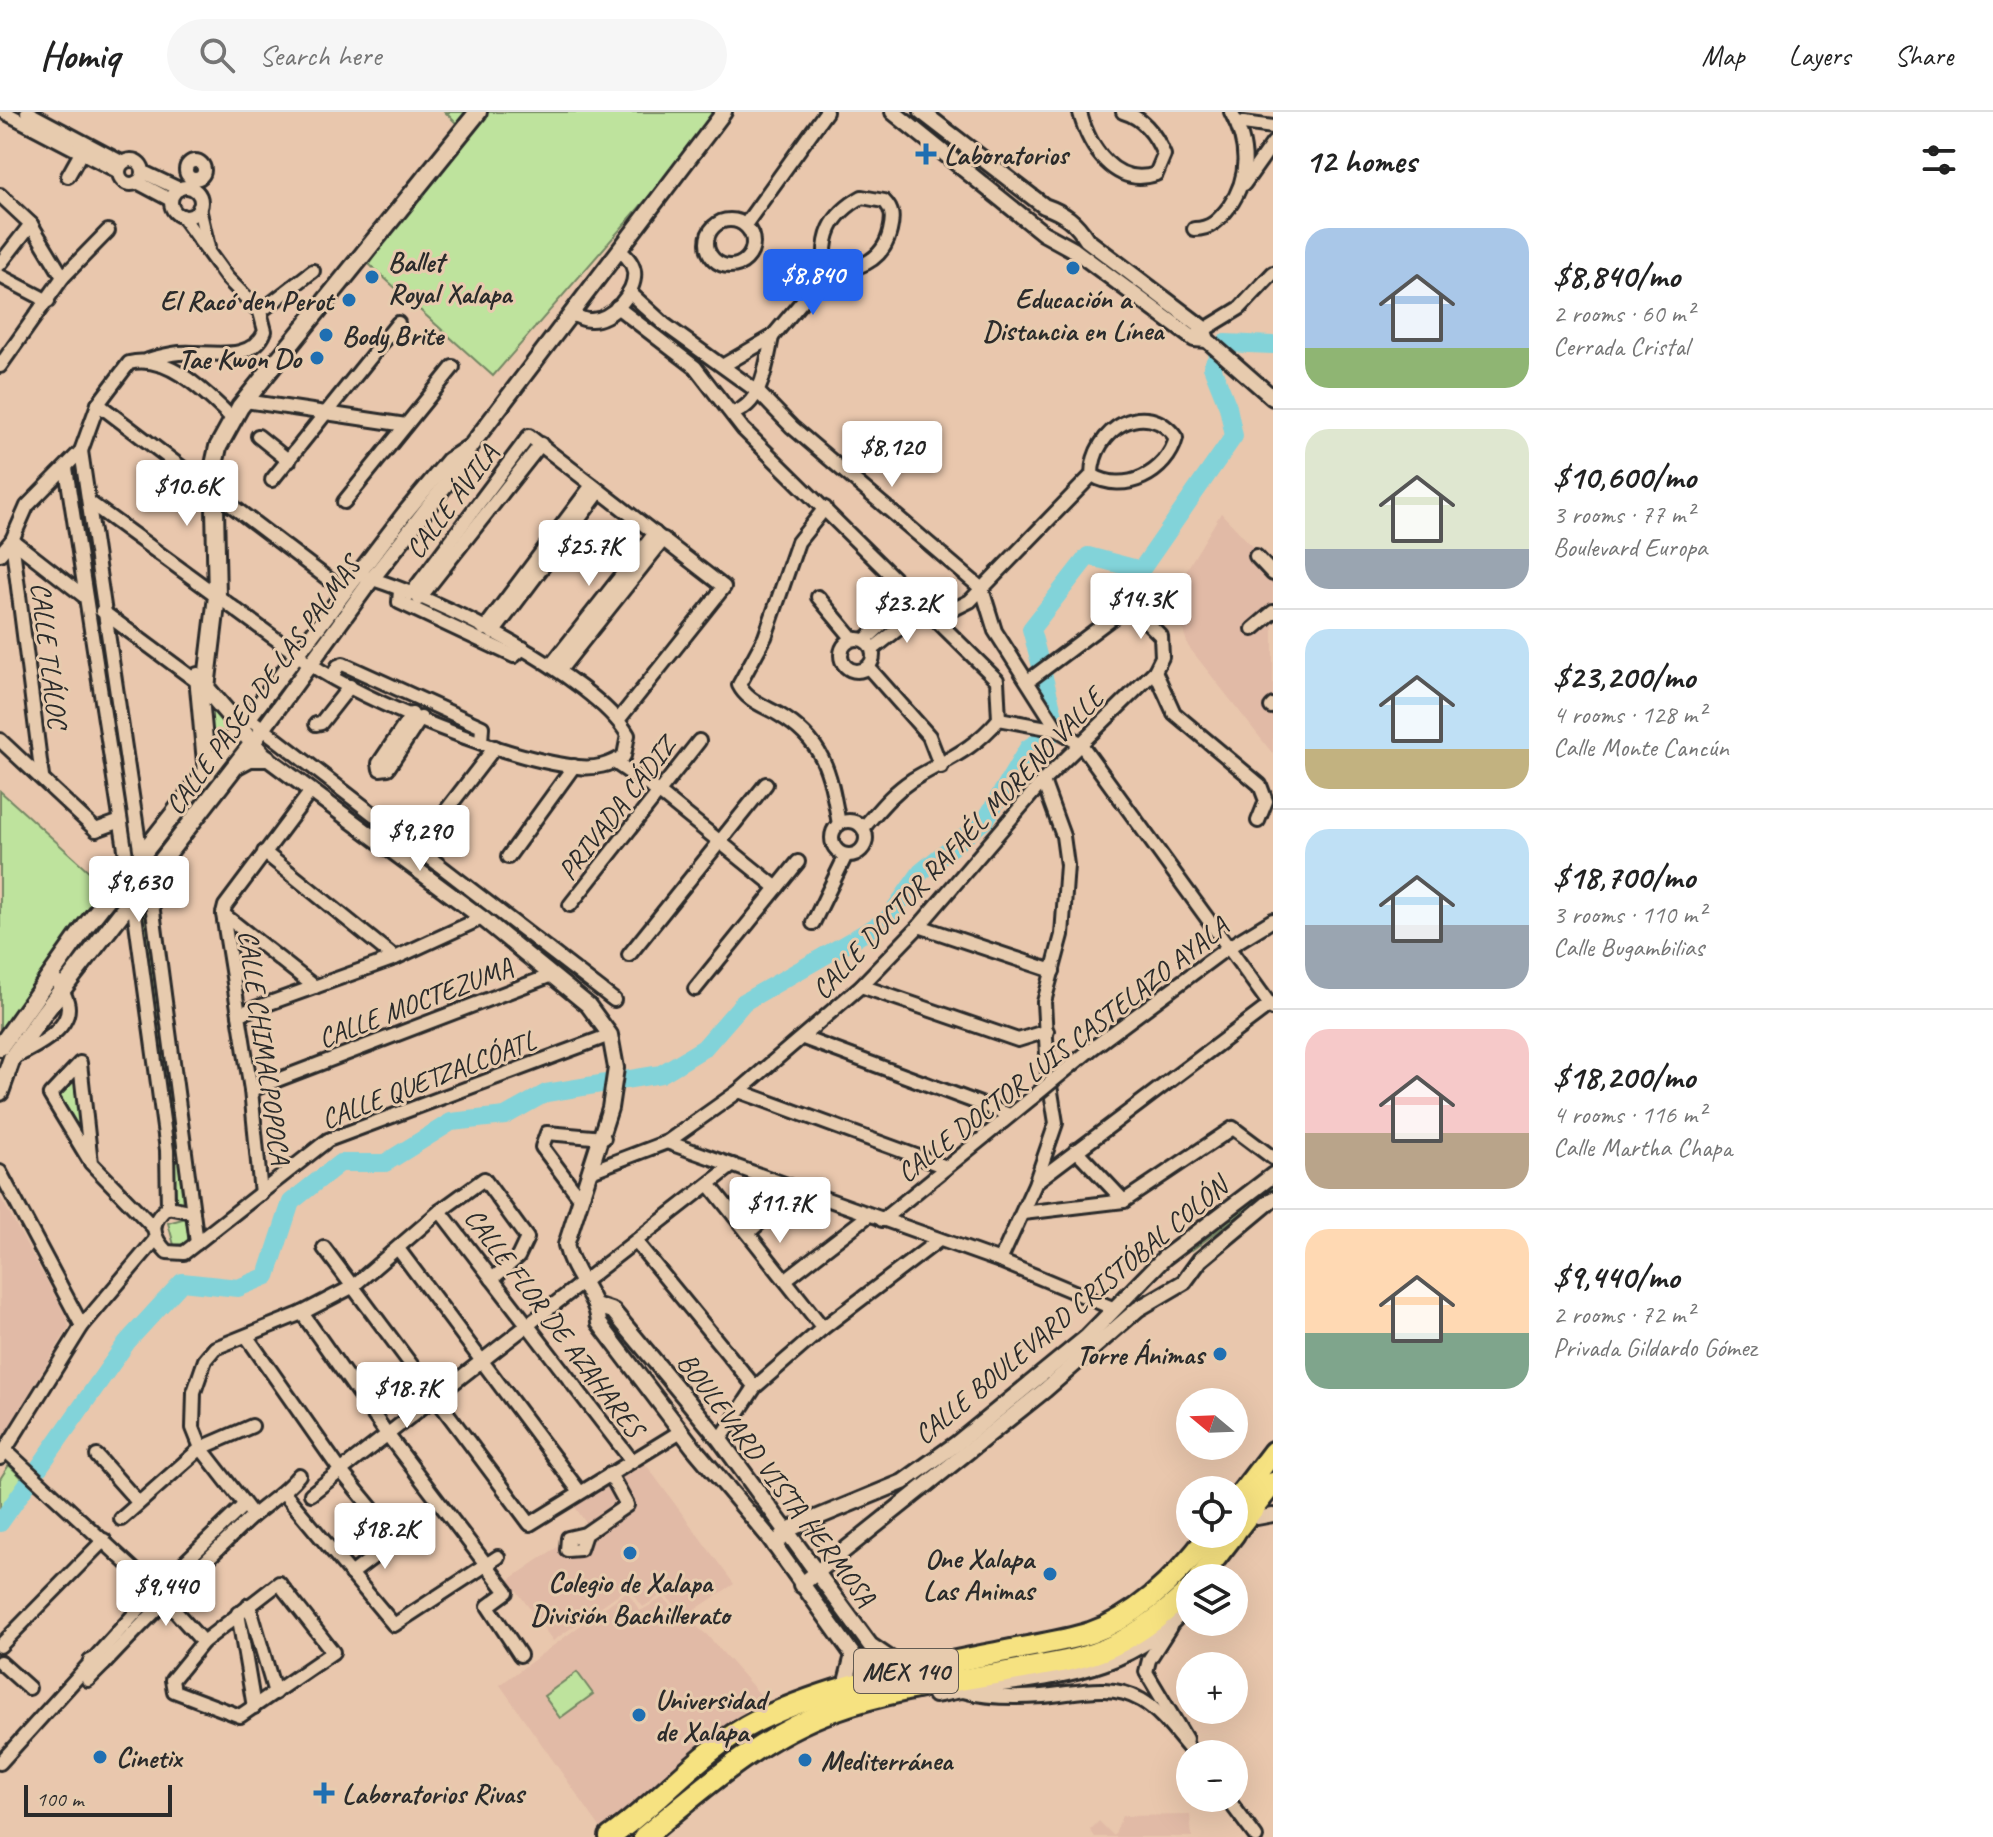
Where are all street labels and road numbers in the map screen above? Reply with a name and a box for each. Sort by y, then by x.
street label: CALLE ÁVILA [397,437,506,565]
street label: CALLE PASEO DE LAS PALMAS [157,546,370,821]
street label: CALLE TLÁLOC [23,580,76,733]
street label: CALLE DOCTOR RAFAÉL MORENO VALLE [804,678,1113,1006]
street label: PRIVADA CÁDIZ [550,726,686,887]
street label: CALLE DOCTOR LUIS CASTELAZO AYALA [890,908,1237,1190]
street label: CALLE CHIMALPOPOCA [231,928,299,1168]
street label: CALLE MOCTEZUMA [313,949,518,1056]
street label: CALLE QUETZALCÓATL [316,1023,540,1136]
street label: CALLE BOULEVARD CRISTÓBAL COLÓN [907,1166,1237,1452]
street label: CALLE FLOR DE AZAHARES [457,1201,654,1447]
street label: BOULEVARD VISTA HERMOSA [670,1346,884,1614]
road number: MEX 140 [854,1649,958,1693]

